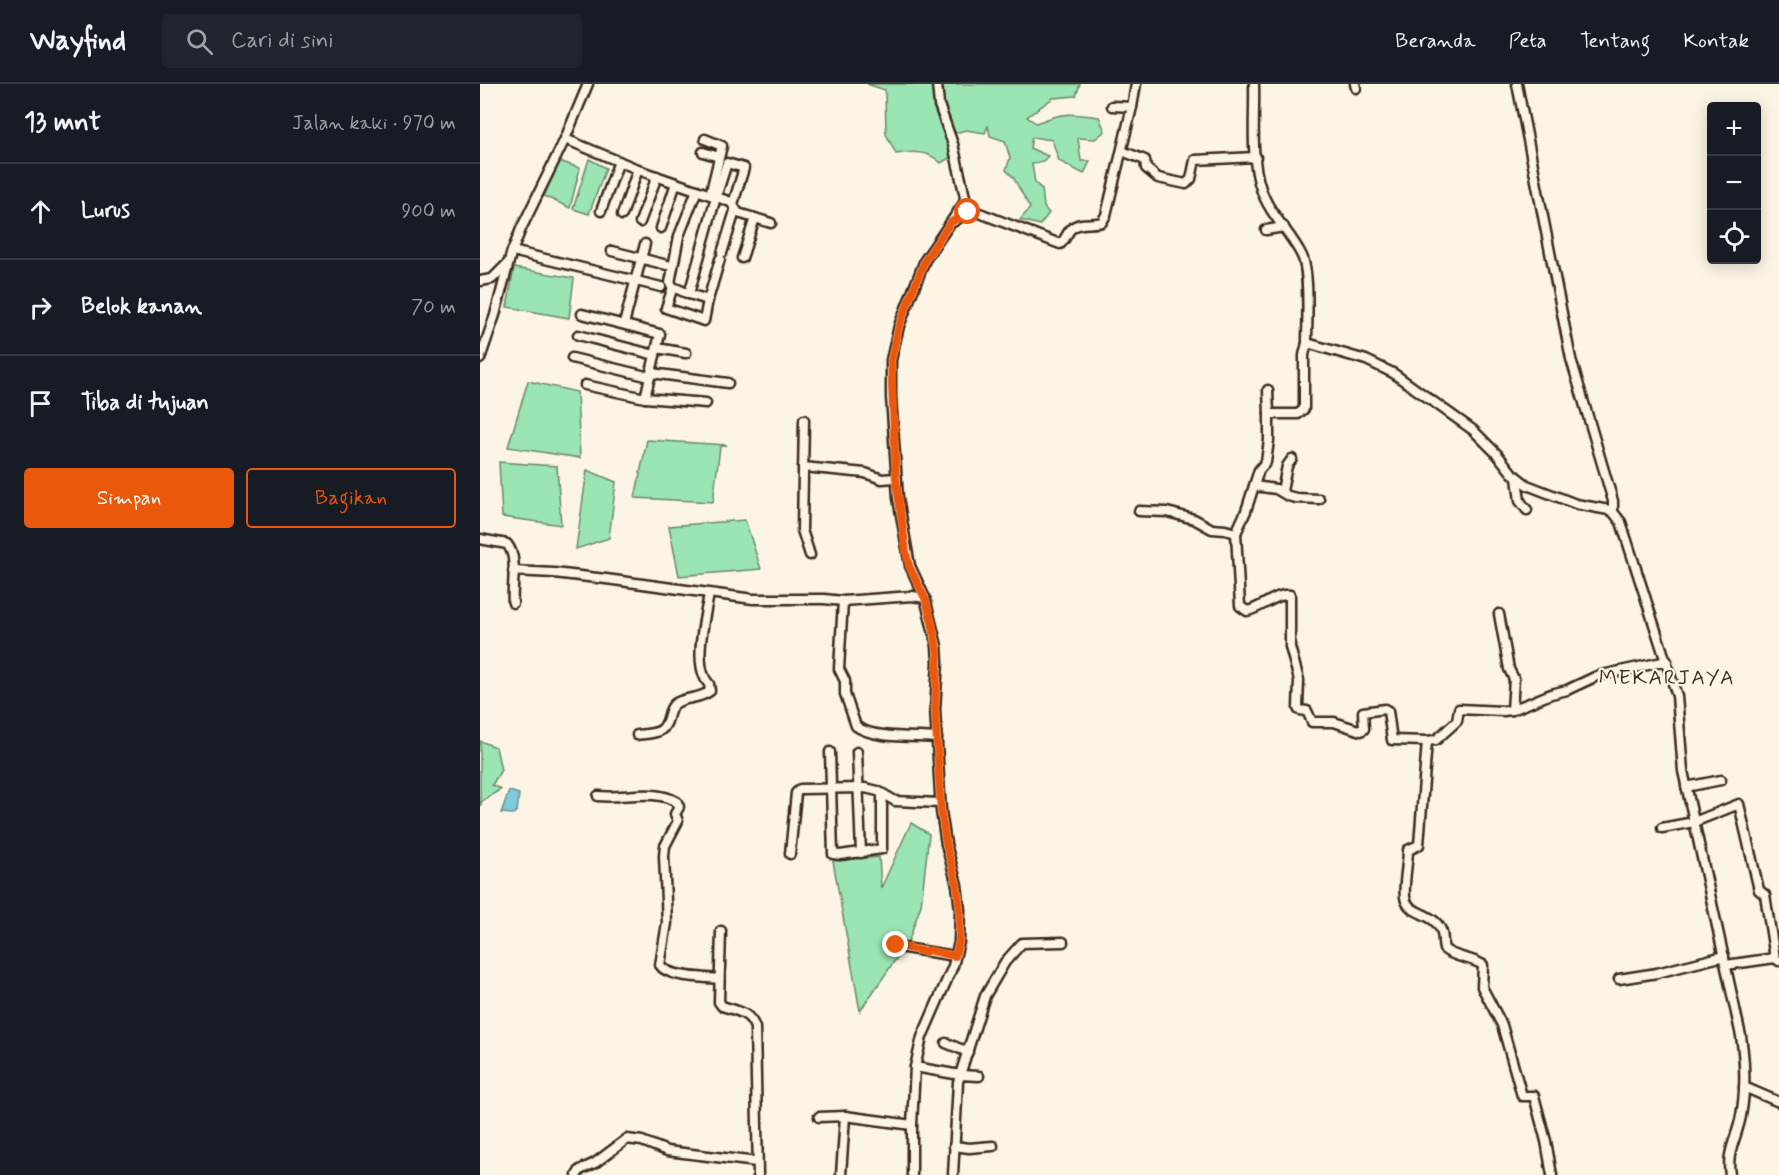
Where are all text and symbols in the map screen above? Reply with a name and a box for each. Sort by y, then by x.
search box [162,14,582,68]
text: Wayfind [30,23,126,60]
icon: search [183,25,216,58]
text: Cari di sini [231,27,334,55]
text: Beranda [1395,27,1476,55]
text: Peta [1509,27,1547,55]
text: Tentang [1580,27,1650,55]
text: Kontak [1683,27,1749,55]
map controls [1707,102,1761,264]
button: + [1707,102,1761,156]
text: 13 mnt [24,106,101,140]
text: Jalan kaki · 970 m [292,110,456,137]
button: − [1707,156,1761,210]
icon: ahead [24,195,57,228]
text: Lurus [81,197,130,225]
text: 900 m [401,198,456,225]
route start [954,198,980,224]
button: locate [1707,210,1761,264]
icon: right [24,291,57,324]
text: Belok kanan [81,293,202,321]
text: 70 m [411,294,456,321]
icon: arrive [24,387,57,420]
text: Tiba di tujuan [81,389,209,417]
button: Simpan [24,468,234,528]
button: Bagikan [246,468,456,528]
district label: MEKARJAYA [1599,664,1735,692]
route end [882,931,908,957]

